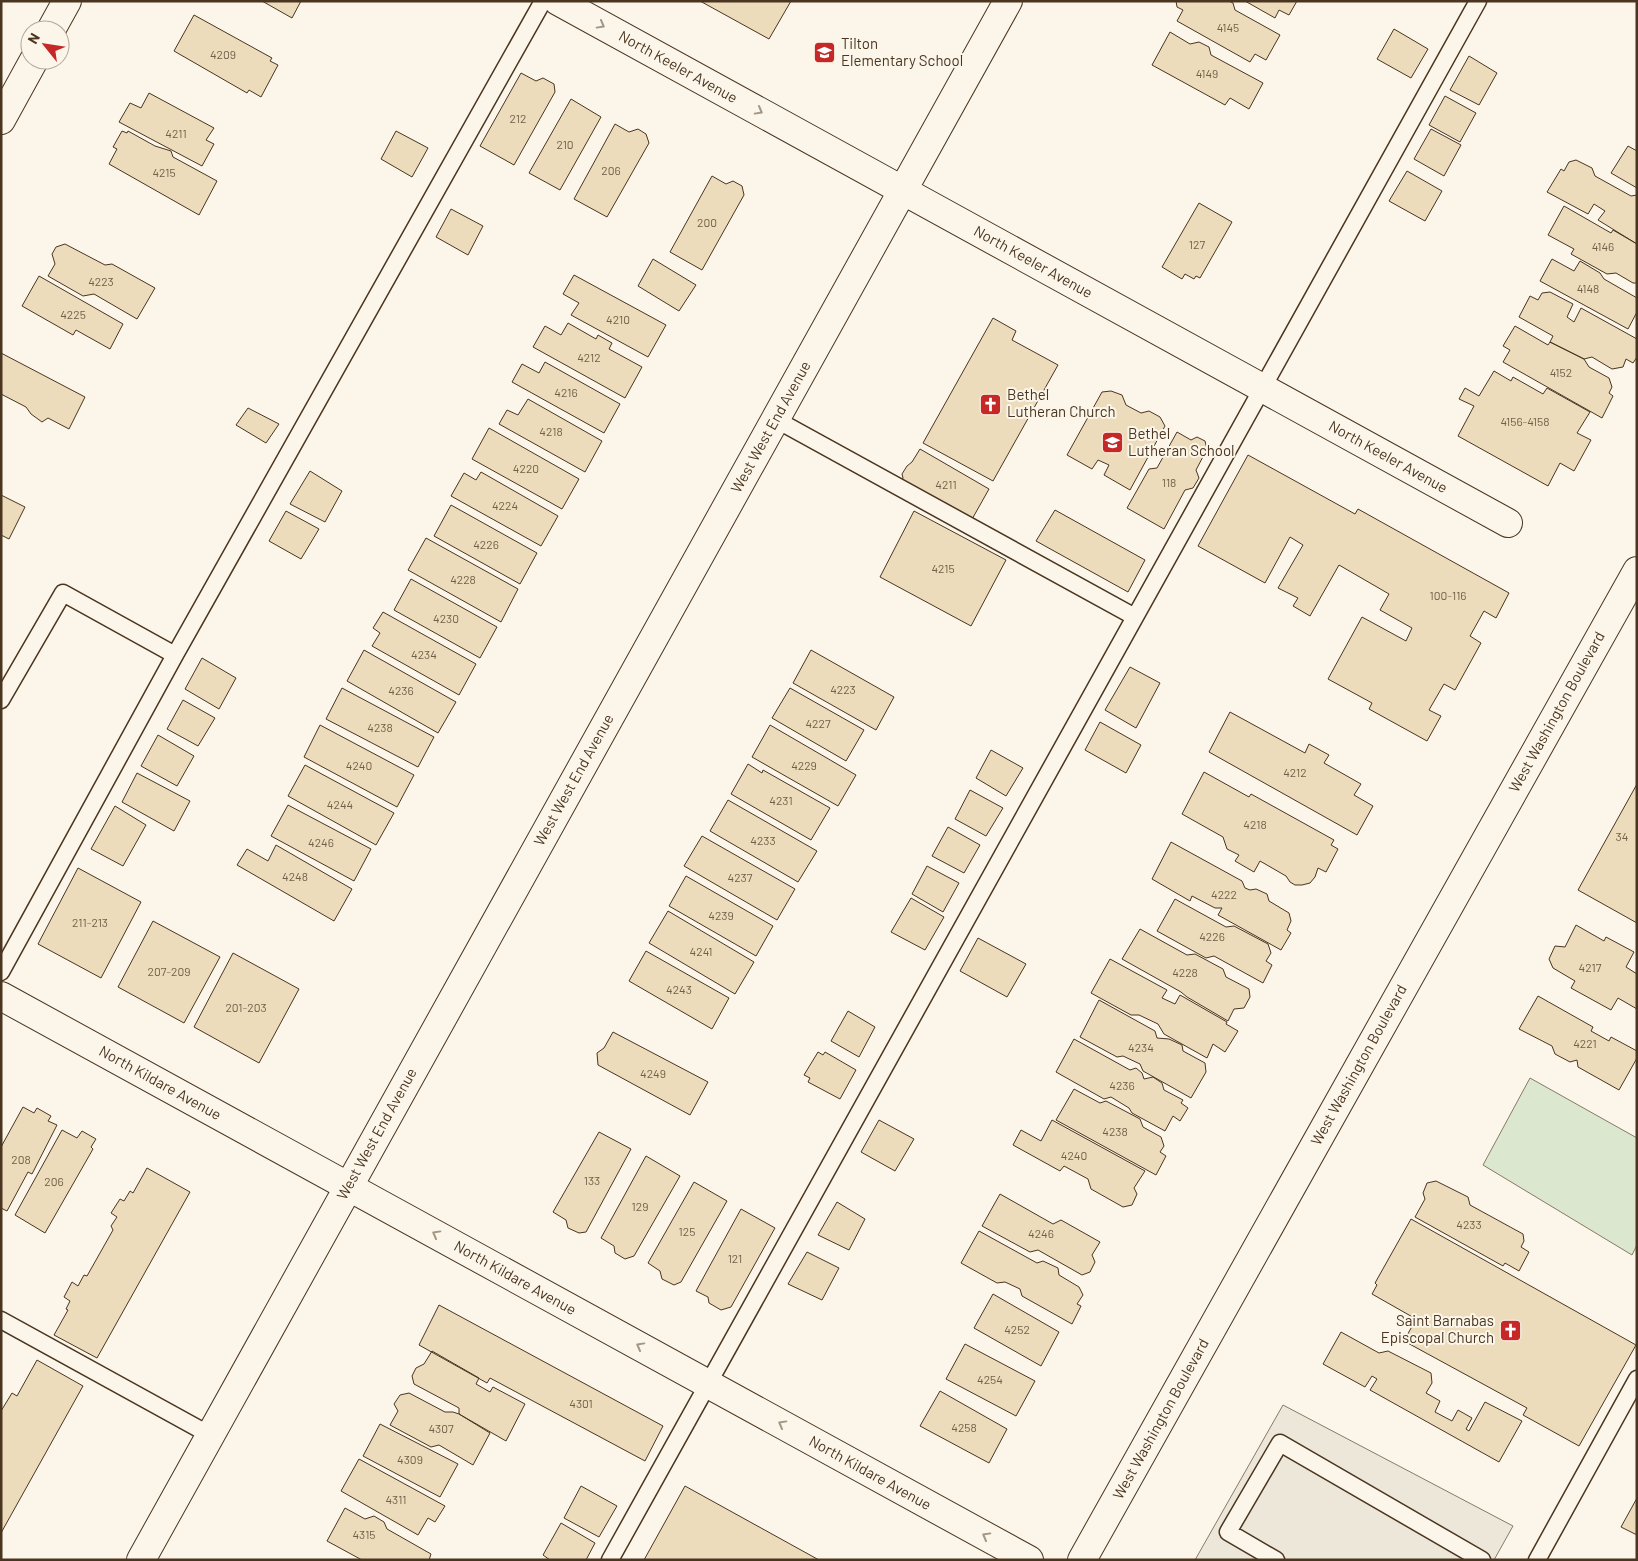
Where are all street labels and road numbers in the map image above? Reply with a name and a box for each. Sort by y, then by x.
street label: North Keeler Avenue [616,26,741,106]
street label: North Keeler Avenue [971,221,1096,301]
street label: West West End Avenue [726,358,814,496]
street label: North Keeler Avenue [1326,416,1451,496]
street label: West Washington Boulevard [1504,628,1608,795]
street label: West West End Avenue [529,711,617,849]
street label: West Washington Boulevard [1306,981,1410,1148]
street label: North Kildare Avenue [96,1041,225,1123]
street label: West West End Avenue [332,1065,420,1203]
street label: North Kildare Avenue [451,1236,580,1318]
street label: West Washington Boulevard [1108,1335,1212,1502]
street label: North Kildare Avenue [806,1431,935,1513]

